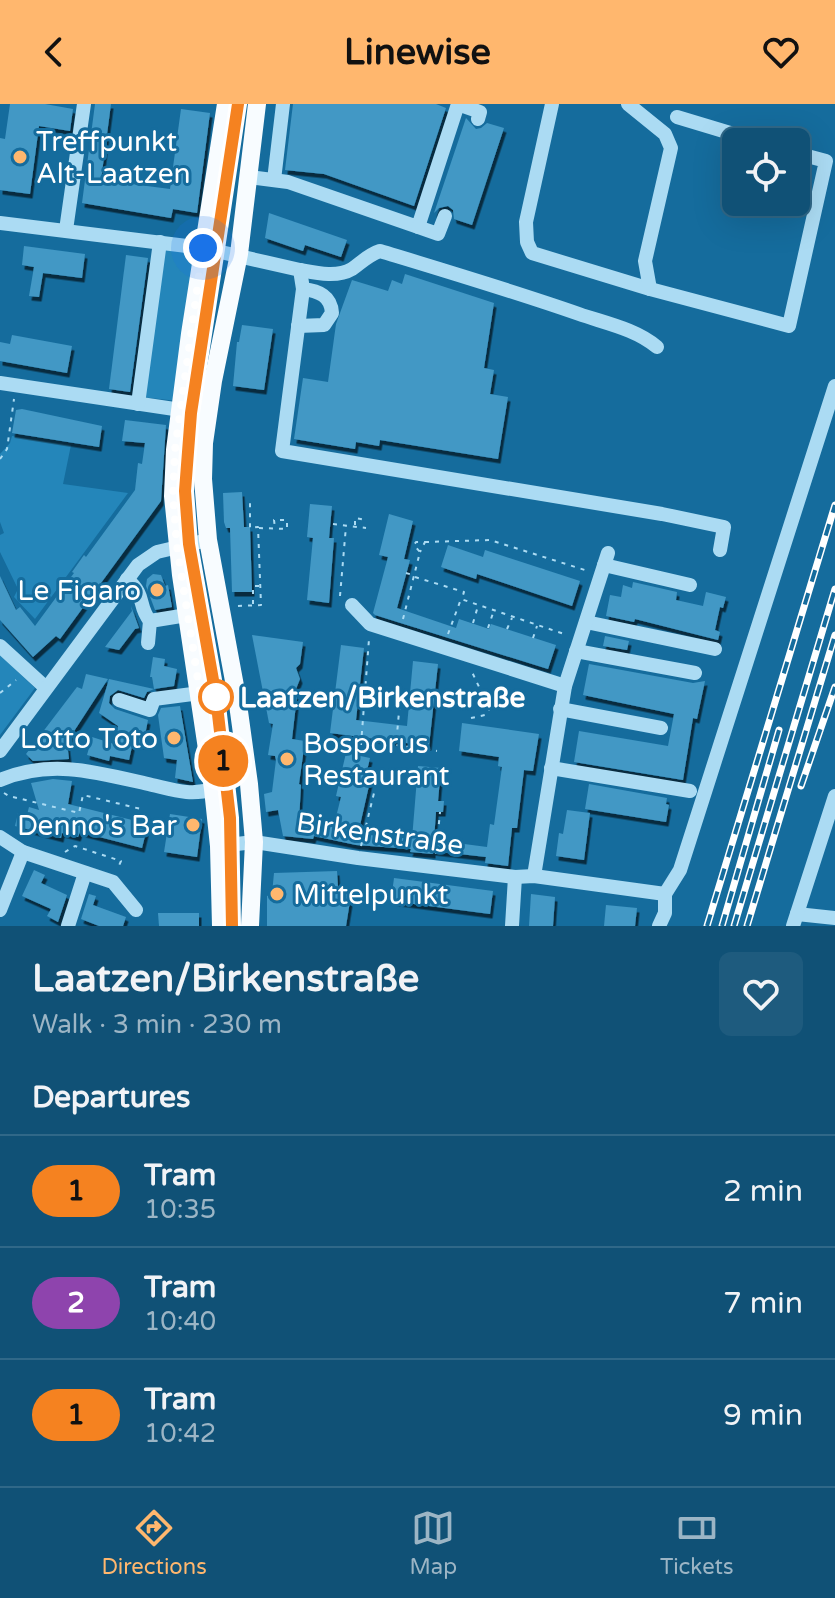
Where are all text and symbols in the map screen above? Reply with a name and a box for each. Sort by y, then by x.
icon: back [32,30,76,74]
icon: heart [759,30,803,74]
text: Linewise [344,31,491,74]
place label: Treffpunkt Alt-Laatzen [36,125,191,191]
map controls [722,128,810,216]
button: locate [722,128,810,216]
marker: Treffpunkt Alt-Laatzen [11,148,29,166]
your location [183,228,223,268]
place label: Le Figaro [17,574,141,608]
marker: Le Figaro [148,581,166,599]
marker: Laatzen/Birkenstraße [199,680,233,714]
place label: Laatzen/Birkenstraße [240,681,526,715]
place label: Lotto Toto [20,722,158,756]
place label: Bosporus Restaurant [303,727,450,793]
marker: Lotto Toto [165,729,183,747]
line badge: 1 [197,735,249,787]
text: 1 [214,744,232,778]
marker: Bosporus Restaurant [278,750,296,768]
street label: Birkenstraße [294,805,465,863]
place label: Denno's Bar [17,809,177,843]
marker: Denno's Bar [184,816,202,834]
place label: Mittelpunkt [293,878,449,912]
marker: Mittelpunkt [268,885,286,903]
button: heart [719,952,803,1036]
text: Laatzen/Birkenstraße [32,956,419,1002]
text: Walk · 3 min · 230 m [32,1009,282,1040]
text: Departures [32,1079,190,1116]
text: Tram [144,1157,216,1194]
text: 2 min [723,1173,803,1210]
text: 1 [67,1174,85,1208]
text: 10:35 [144,1194,216,1225]
text: Tram [144,1269,216,1306]
text: 7 min [723,1285,803,1322]
text: 2 [67,1286,85,1320]
text: 10:40 [144,1306,216,1337]
text: Tram [144,1381,216,1418]
text: 9 min [723,1397,803,1434]
text: 1 [67,1398,85,1432]
text: 10:42 [144,1418,216,1449]
tab: Directions [101,1506,207,1580]
tab: Map [410,1506,457,1580]
tab: Tickets [660,1506,734,1580]

